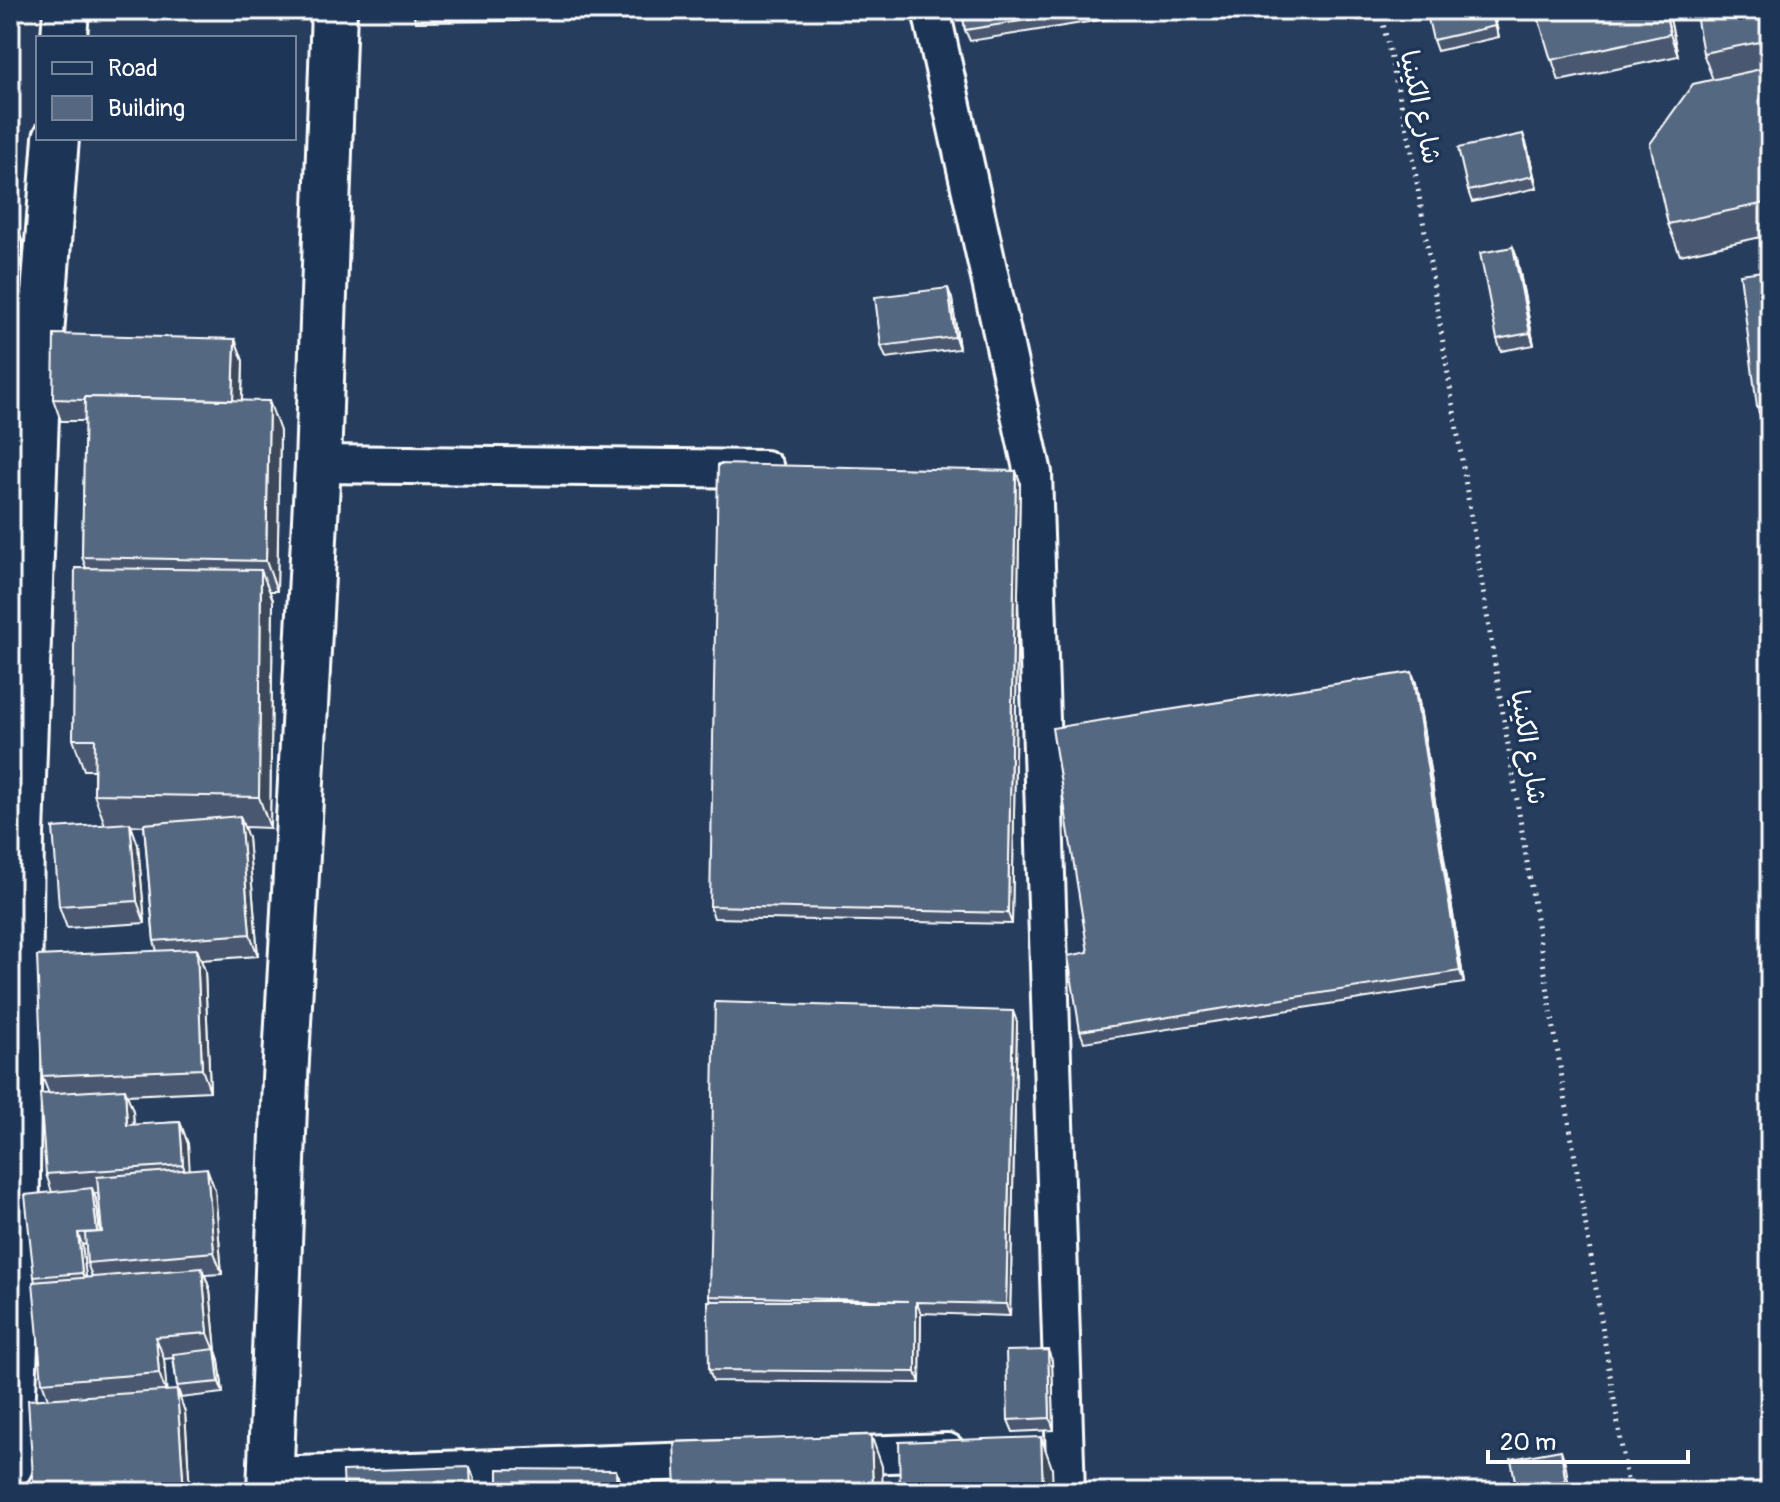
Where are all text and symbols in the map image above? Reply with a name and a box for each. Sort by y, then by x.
legend [36,36,296,140]
street label: شارع الكينيا [1391,47,1448,167]
text: Road [108,54,158,83]
text: Building [108,94,185,123]
street label: شارع الكينيا [1502,688,1553,807]
scale bar [1488,1414,1688,1464]
text: 20 m [1500,1428,1556,1457]

